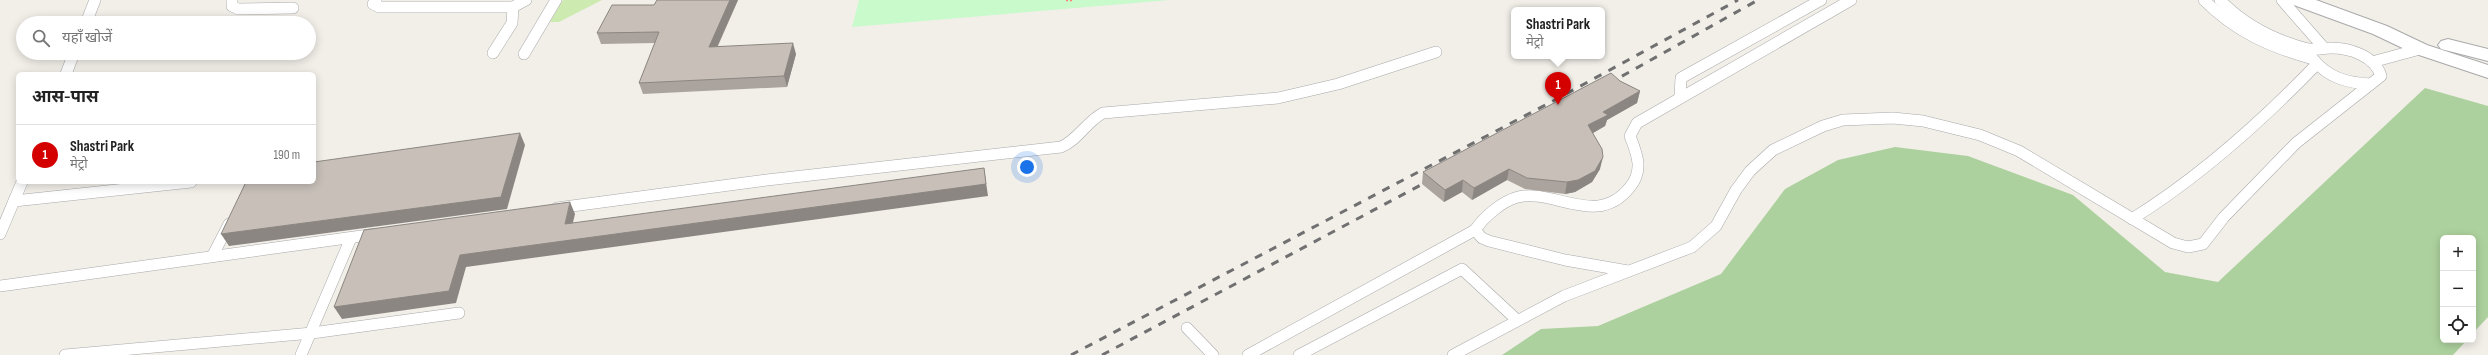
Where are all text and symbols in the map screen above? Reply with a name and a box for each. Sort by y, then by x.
popup [1511,7,1605,59]
text: Shastri Park [1526,15,1590,34]
search box [16,16,316,60]
icon: search [30,27,52,49]
text: यहाँ खोजें [62,28,112,47]
text: मेट्रो [1526,34,1544,50]
pin: 1 [1545,72,1571,105]
text: आस-पास [32,87,99,107]
text: Shastri Park [70,137,134,156]
text: 1 [42,147,48,163]
text: 190 m [273,147,300,163]
text: मेट्रो [70,156,88,172]
your location [1017,157,1037,177]
map controls [2440,235,2476,343]
button: + [2440,235,2476,271]
button: − [2440,271,2476,307]
button: locate [2440,307,2476,343]

